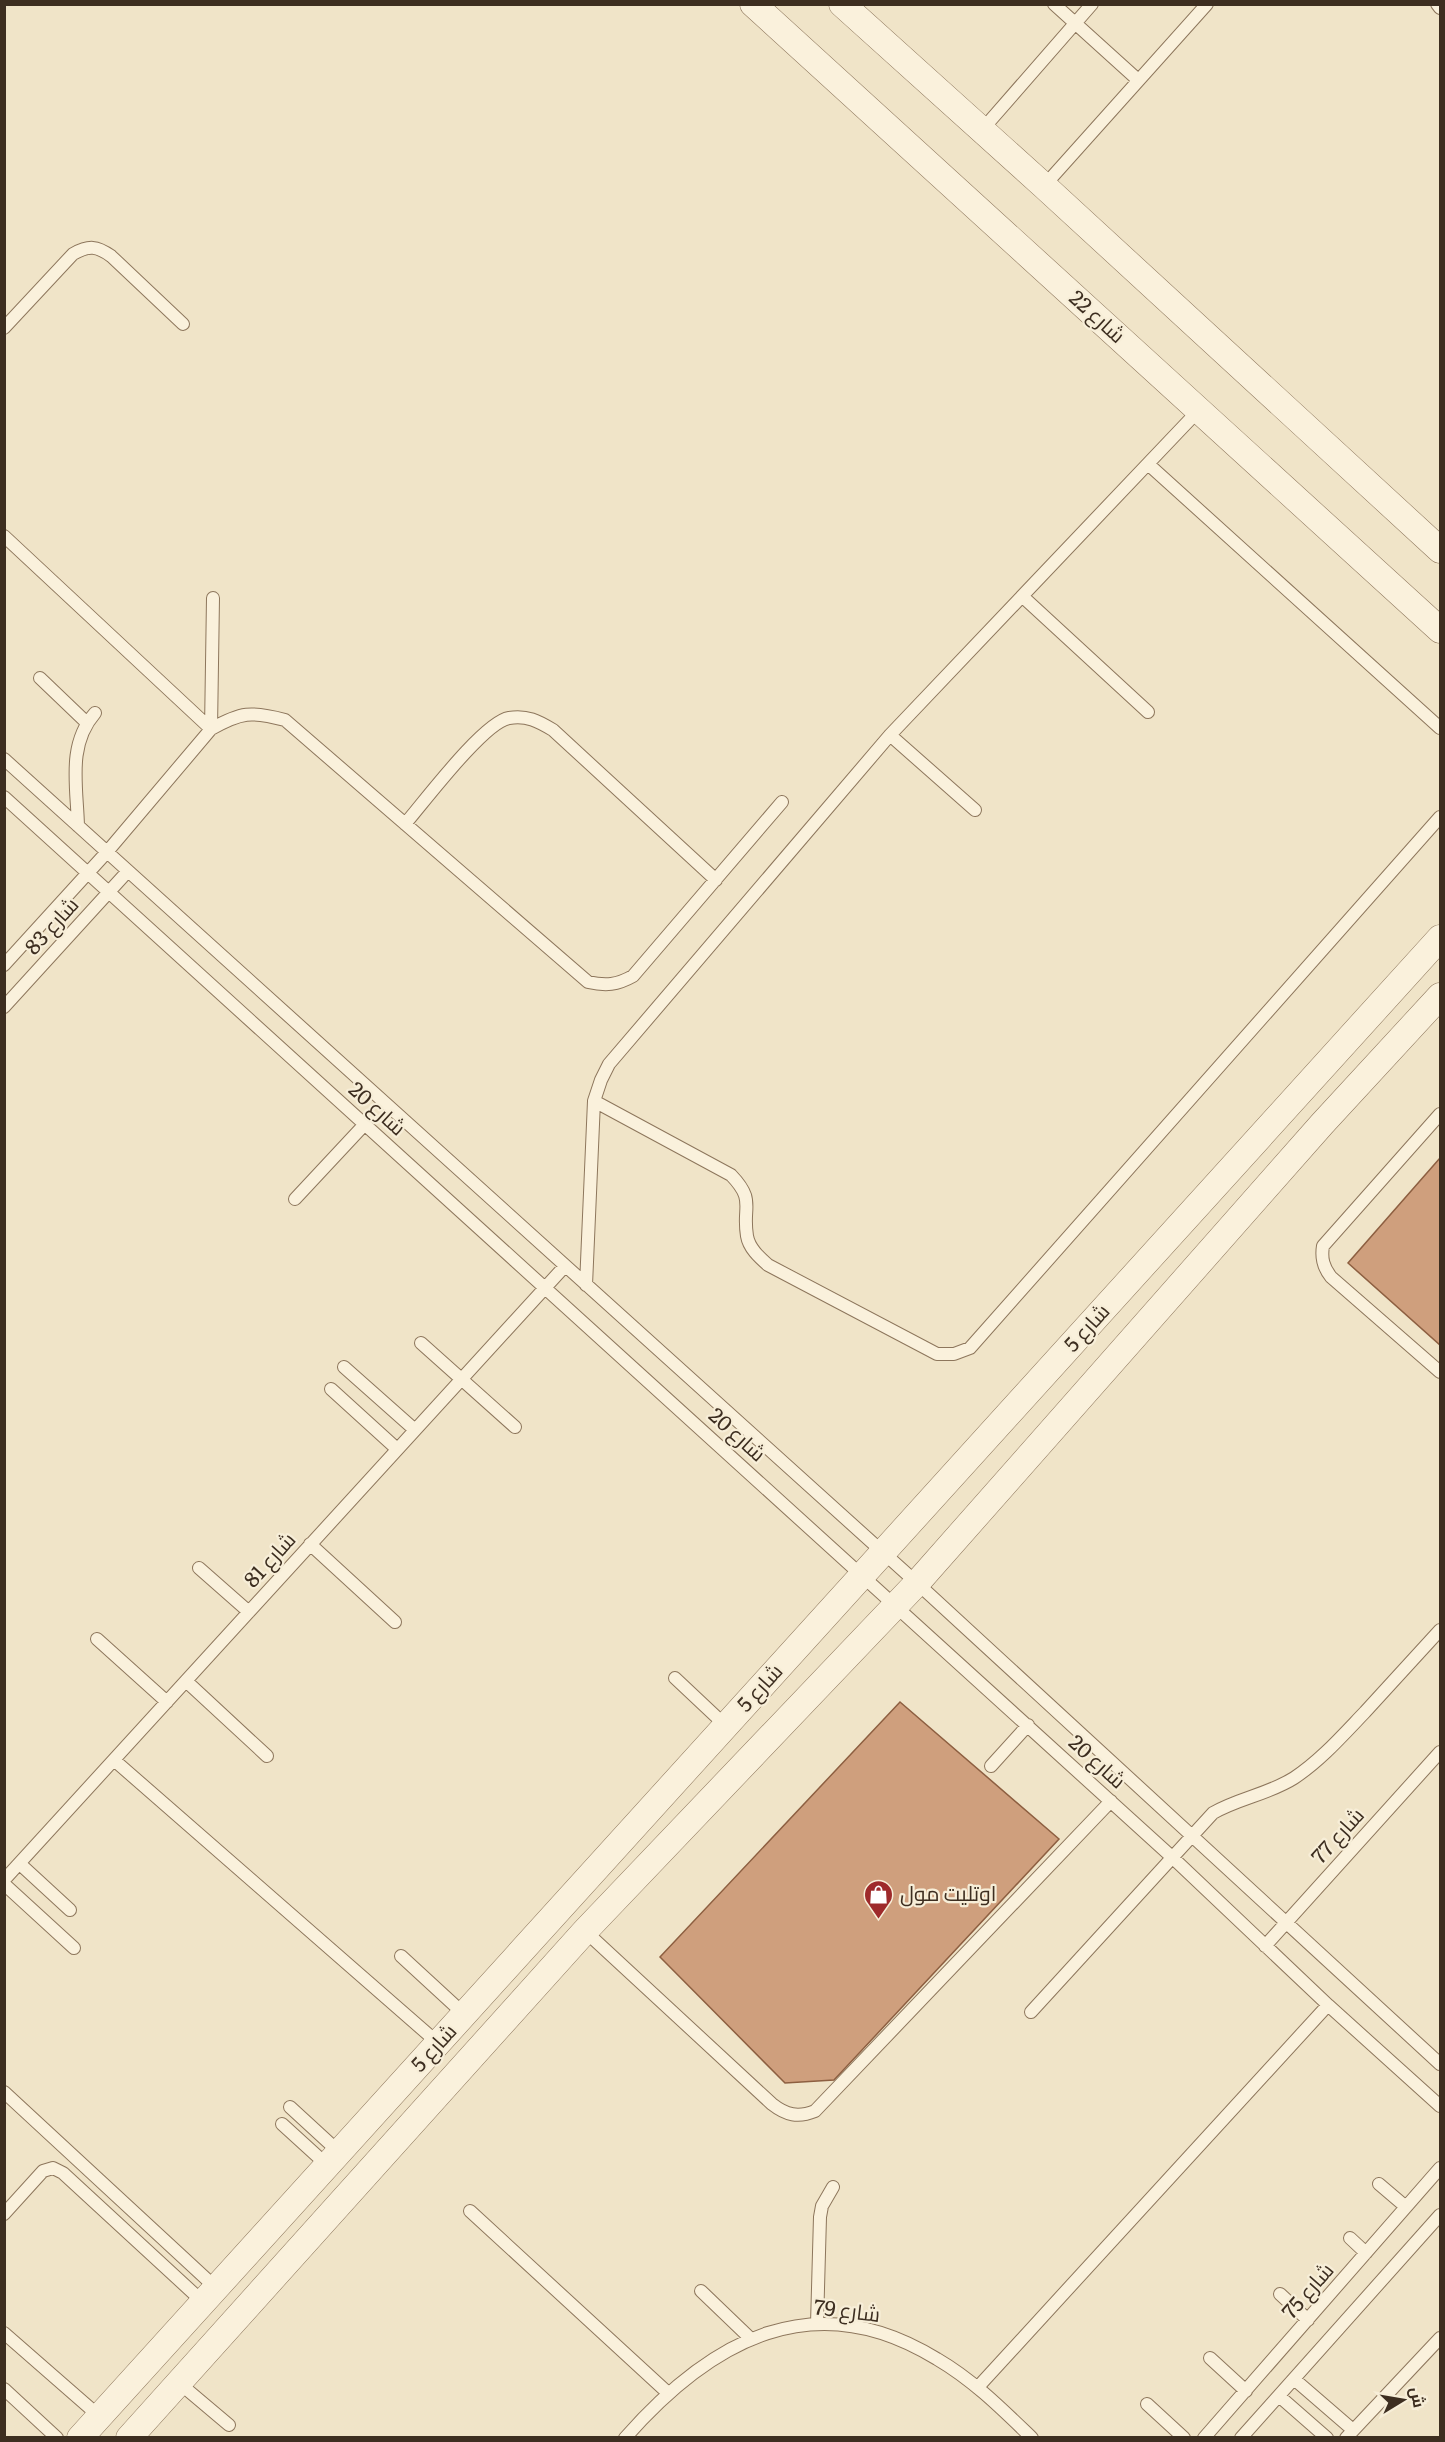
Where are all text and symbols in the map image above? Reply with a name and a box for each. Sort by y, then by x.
street label: شارع 22 [1063,281,1134,350]
street label: شارع 83 [16,889,85,961]
street label: شارع 20 [342,1073,414,1142]
street label: شارع 5 [1055,1295,1116,1358]
street label: شارع 20 [702,1399,774,1468]
street label: شارع 81 [235,1524,302,1594]
street label: شارع 5 [728,1655,789,1718]
street label: شارع 20 [1062,1726,1134,1795]
street label: شارع 77 [1302,1799,1371,1870]
place label: اوتليت مول [900,1876,996,1907]
shop icon: اوتليت مول [863,1878,895,1920]
street label: شارع 5 [402,2015,463,2078]
street label: شارع 75 [1273,2254,1340,2325]
street label: شارع 79 [812,2289,882,2329]
north arrow [1373,2370,1433,2430]
text: ش [1405,2385,1432,2409]

